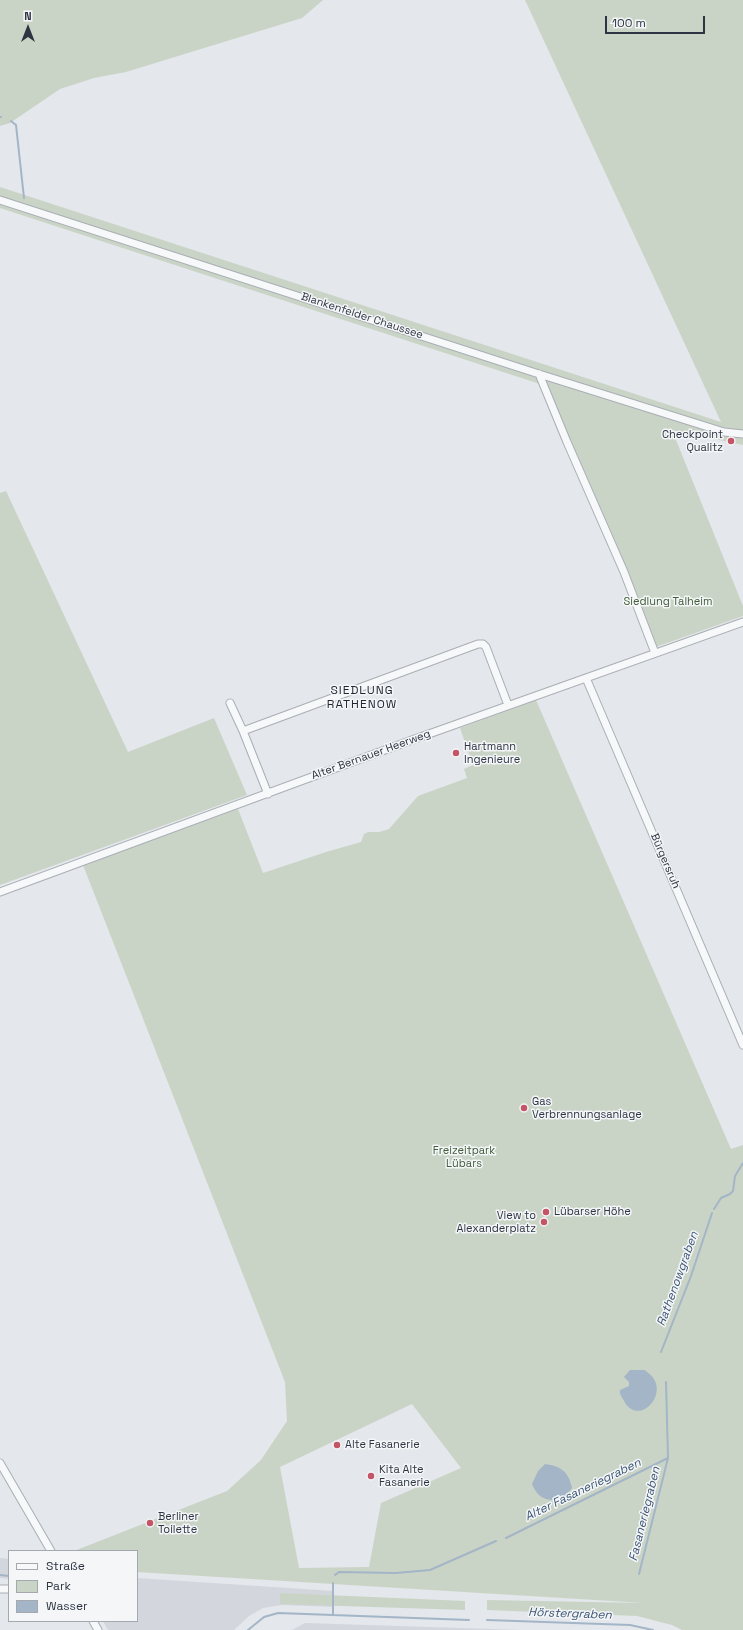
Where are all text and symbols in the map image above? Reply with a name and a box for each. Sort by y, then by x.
north arrow [8,8,48,48]
scale bar [607,8,707,34]
text: N [24,9,32,23]
text: 100 m [612,15,646,31]
street label: Blankenfelder Chaussee [299,290,425,342]
place label: Checkpoint Qualitz [662,428,723,454]
marker: Checkpoint Qualitz [726,436,736,446]
park label: Siedlung Talheim [623,595,713,609]
district label: SIEDLUNG RATHENOW [327,684,397,712]
street label: Alter Bernauer Heerweg [310,727,432,783]
place label: Hartmann Ingenieure [464,740,520,766]
marker: Hartmann Ingenieure [451,748,461,758]
street label: Bürgersruh [647,831,683,891]
place label: Gas Verbrennungsanlage [532,1095,642,1121]
marker: Gas Verbrennungsanlage [519,1103,529,1113]
park label: Freizeitpark Lübars [433,1144,495,1170]
place label: Lübarser Höhe [554,1205,631,1219]
marker: Lübarser Höhe [541,1207,551,1217]
place label: View to Alexanderplatz [456,1209,536,1235]
marker: View to Alexanderplatz [539,1217,549,1227]
water label: Rathenowgraben [654,1230,702,1328]
place label: Alte Fasanerie [345,1438,420,1452]
marker: Alte Fasanerie [332,1440,342,1450]
water label: Alter Fasaneriegraben [523,1456,643,1524]
place label: Kita Alte Fasanerie [379,1463,430,1489]
water label: Fasaneriegraben [626,1465,664,1563]
marker: Kita Alte Fasanerie [366,1471,376,1481]
place label: Berliner Toilette [158,1510,199,1536]
marker: Berliner Toilette [145,1518,155,1528]
legend [8,1550,138,1622]
text: Straße [46,1558,85,1574]
text: Park [46,1578,71,1594]
text: Wasser [46,1598,88,1614]
water label: Hörstergraben [528,1605,612,1623]

